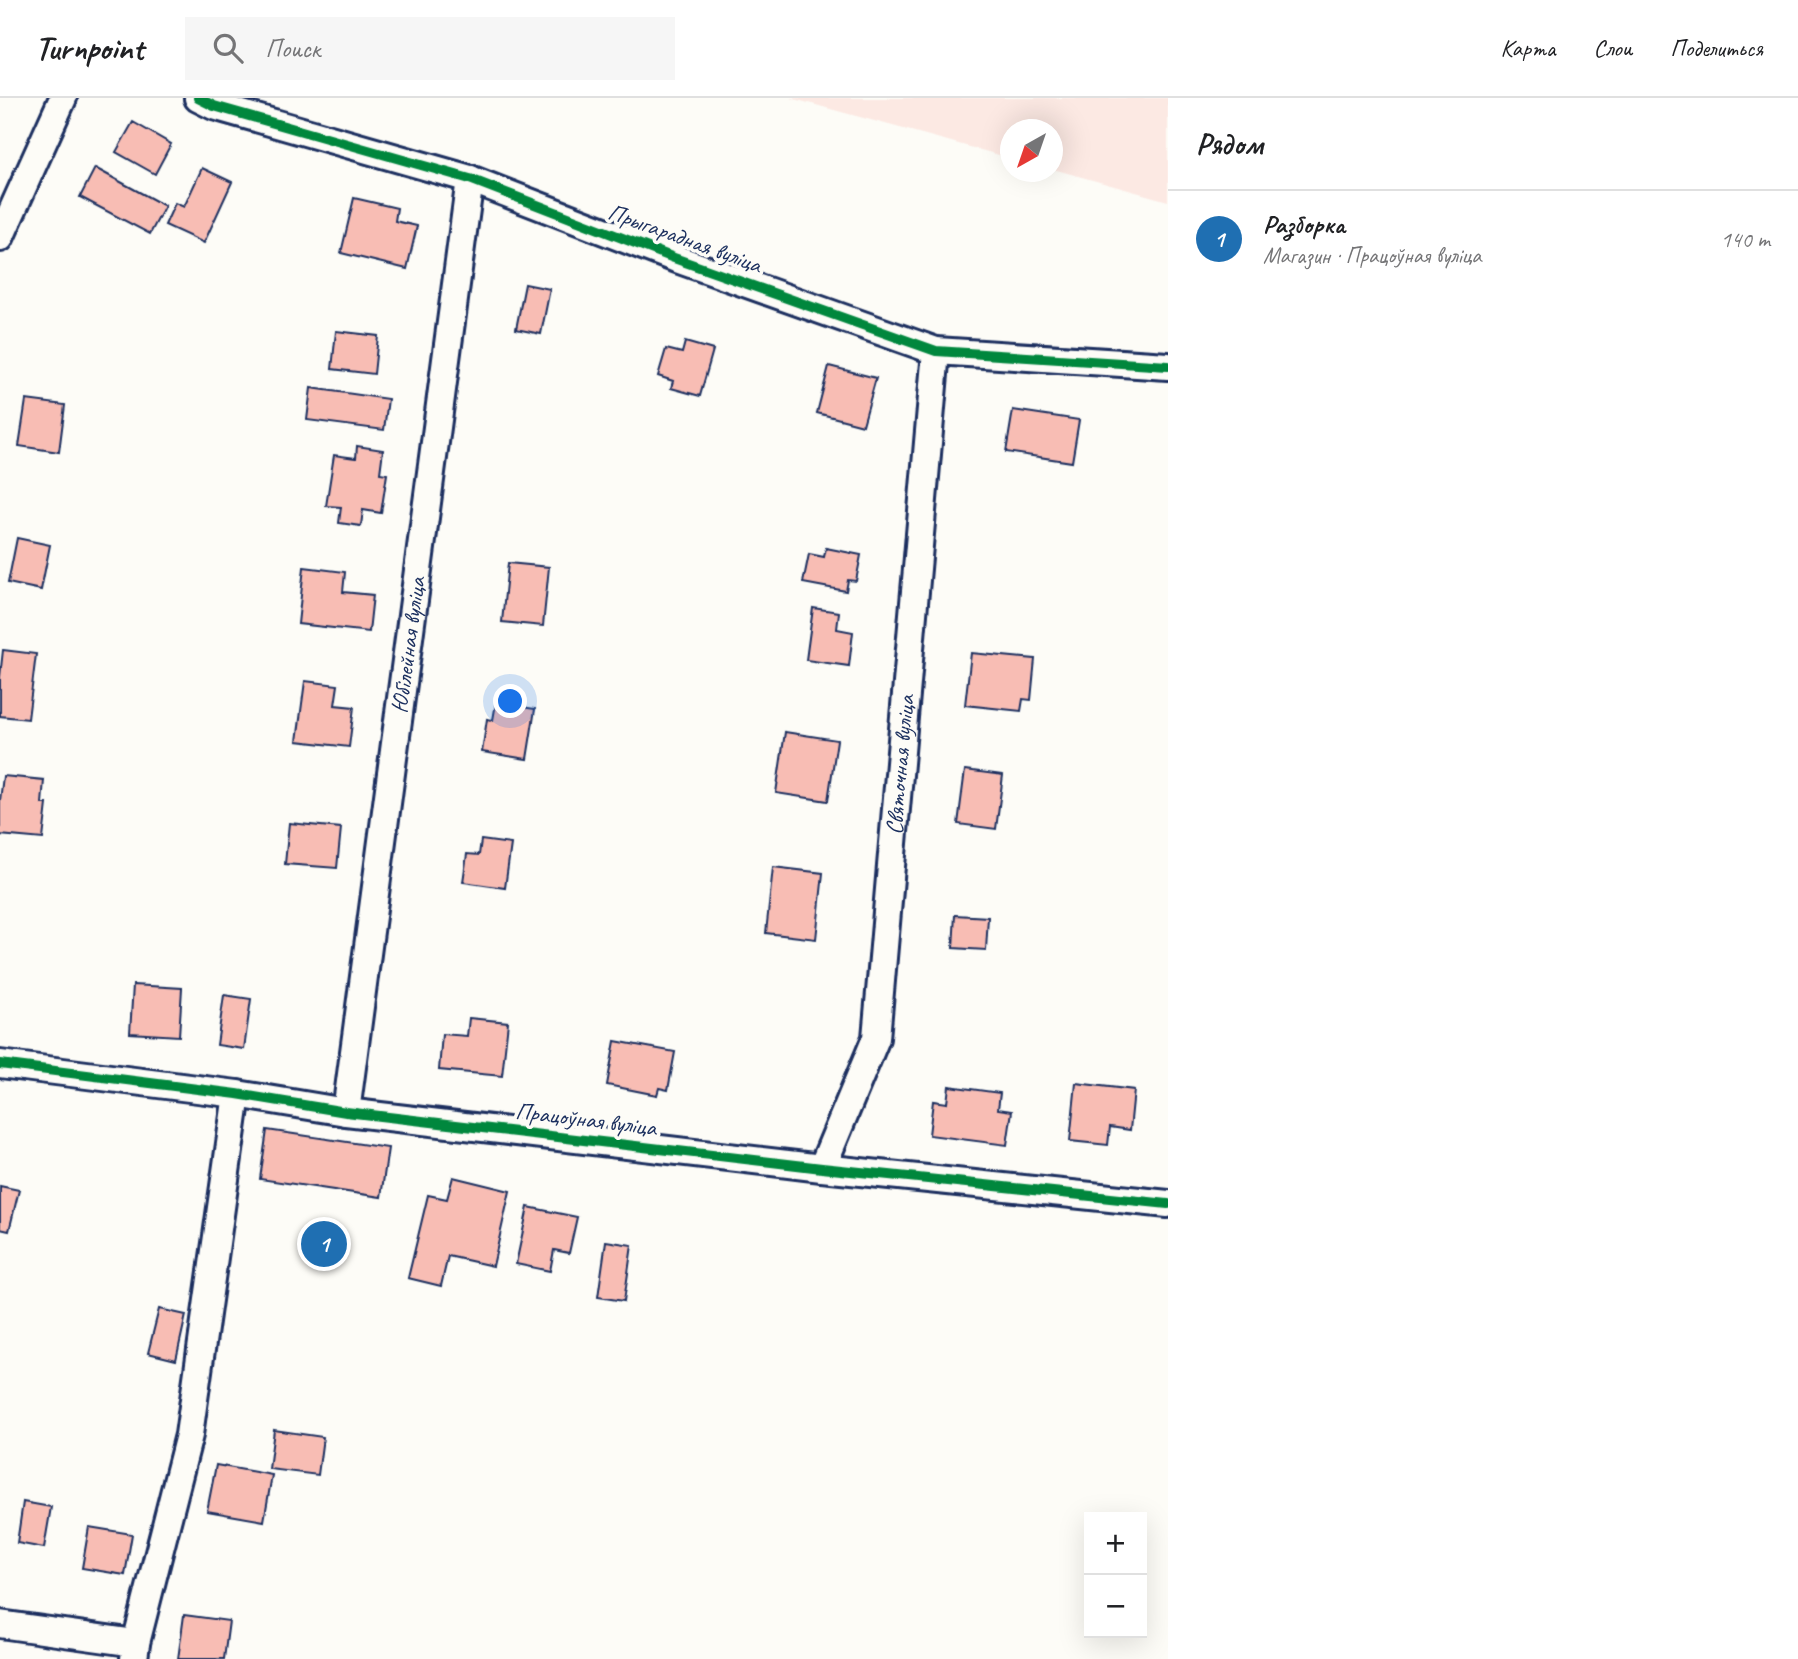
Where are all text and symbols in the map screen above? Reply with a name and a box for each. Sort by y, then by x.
search box [185,17,675,80]
text: Turnpoint [35,27,143,69]
icon: search [209,29,247,67]
text: Поиск [265,32,320,65]
text: Карта [1501,33,1555,63]
text: Слои [1593,33,1632,63]
text: Поделиться [1670,33,1763,63]
north arrow [1000,119,1063,182]
text: Рядом [1196,125,1263,163]
street label: Прыгарадная вуліца [604,196,767,280]
text: Разборка [1263,208,1345,241]
text: 1 [1214,225,1224,254]
text: 140 m [1721,225,1770,254]
text: Магазин · Працоўная вуліца [1263,241,1481,270]
street label: Юбілейная вуліца [384,574,432,715]
your location [493,684,527,718]
street label: Святочная вуліца [879,692,921,836]
street label: Працоўная вуліца [514,1095,660,1143]
pin: 1 [301,1218,347,1270]
map controls [1084,1512,1147,1638]
button: + [1084,1512,1147,1575]
button: − [1084,1575,1147,1638]

